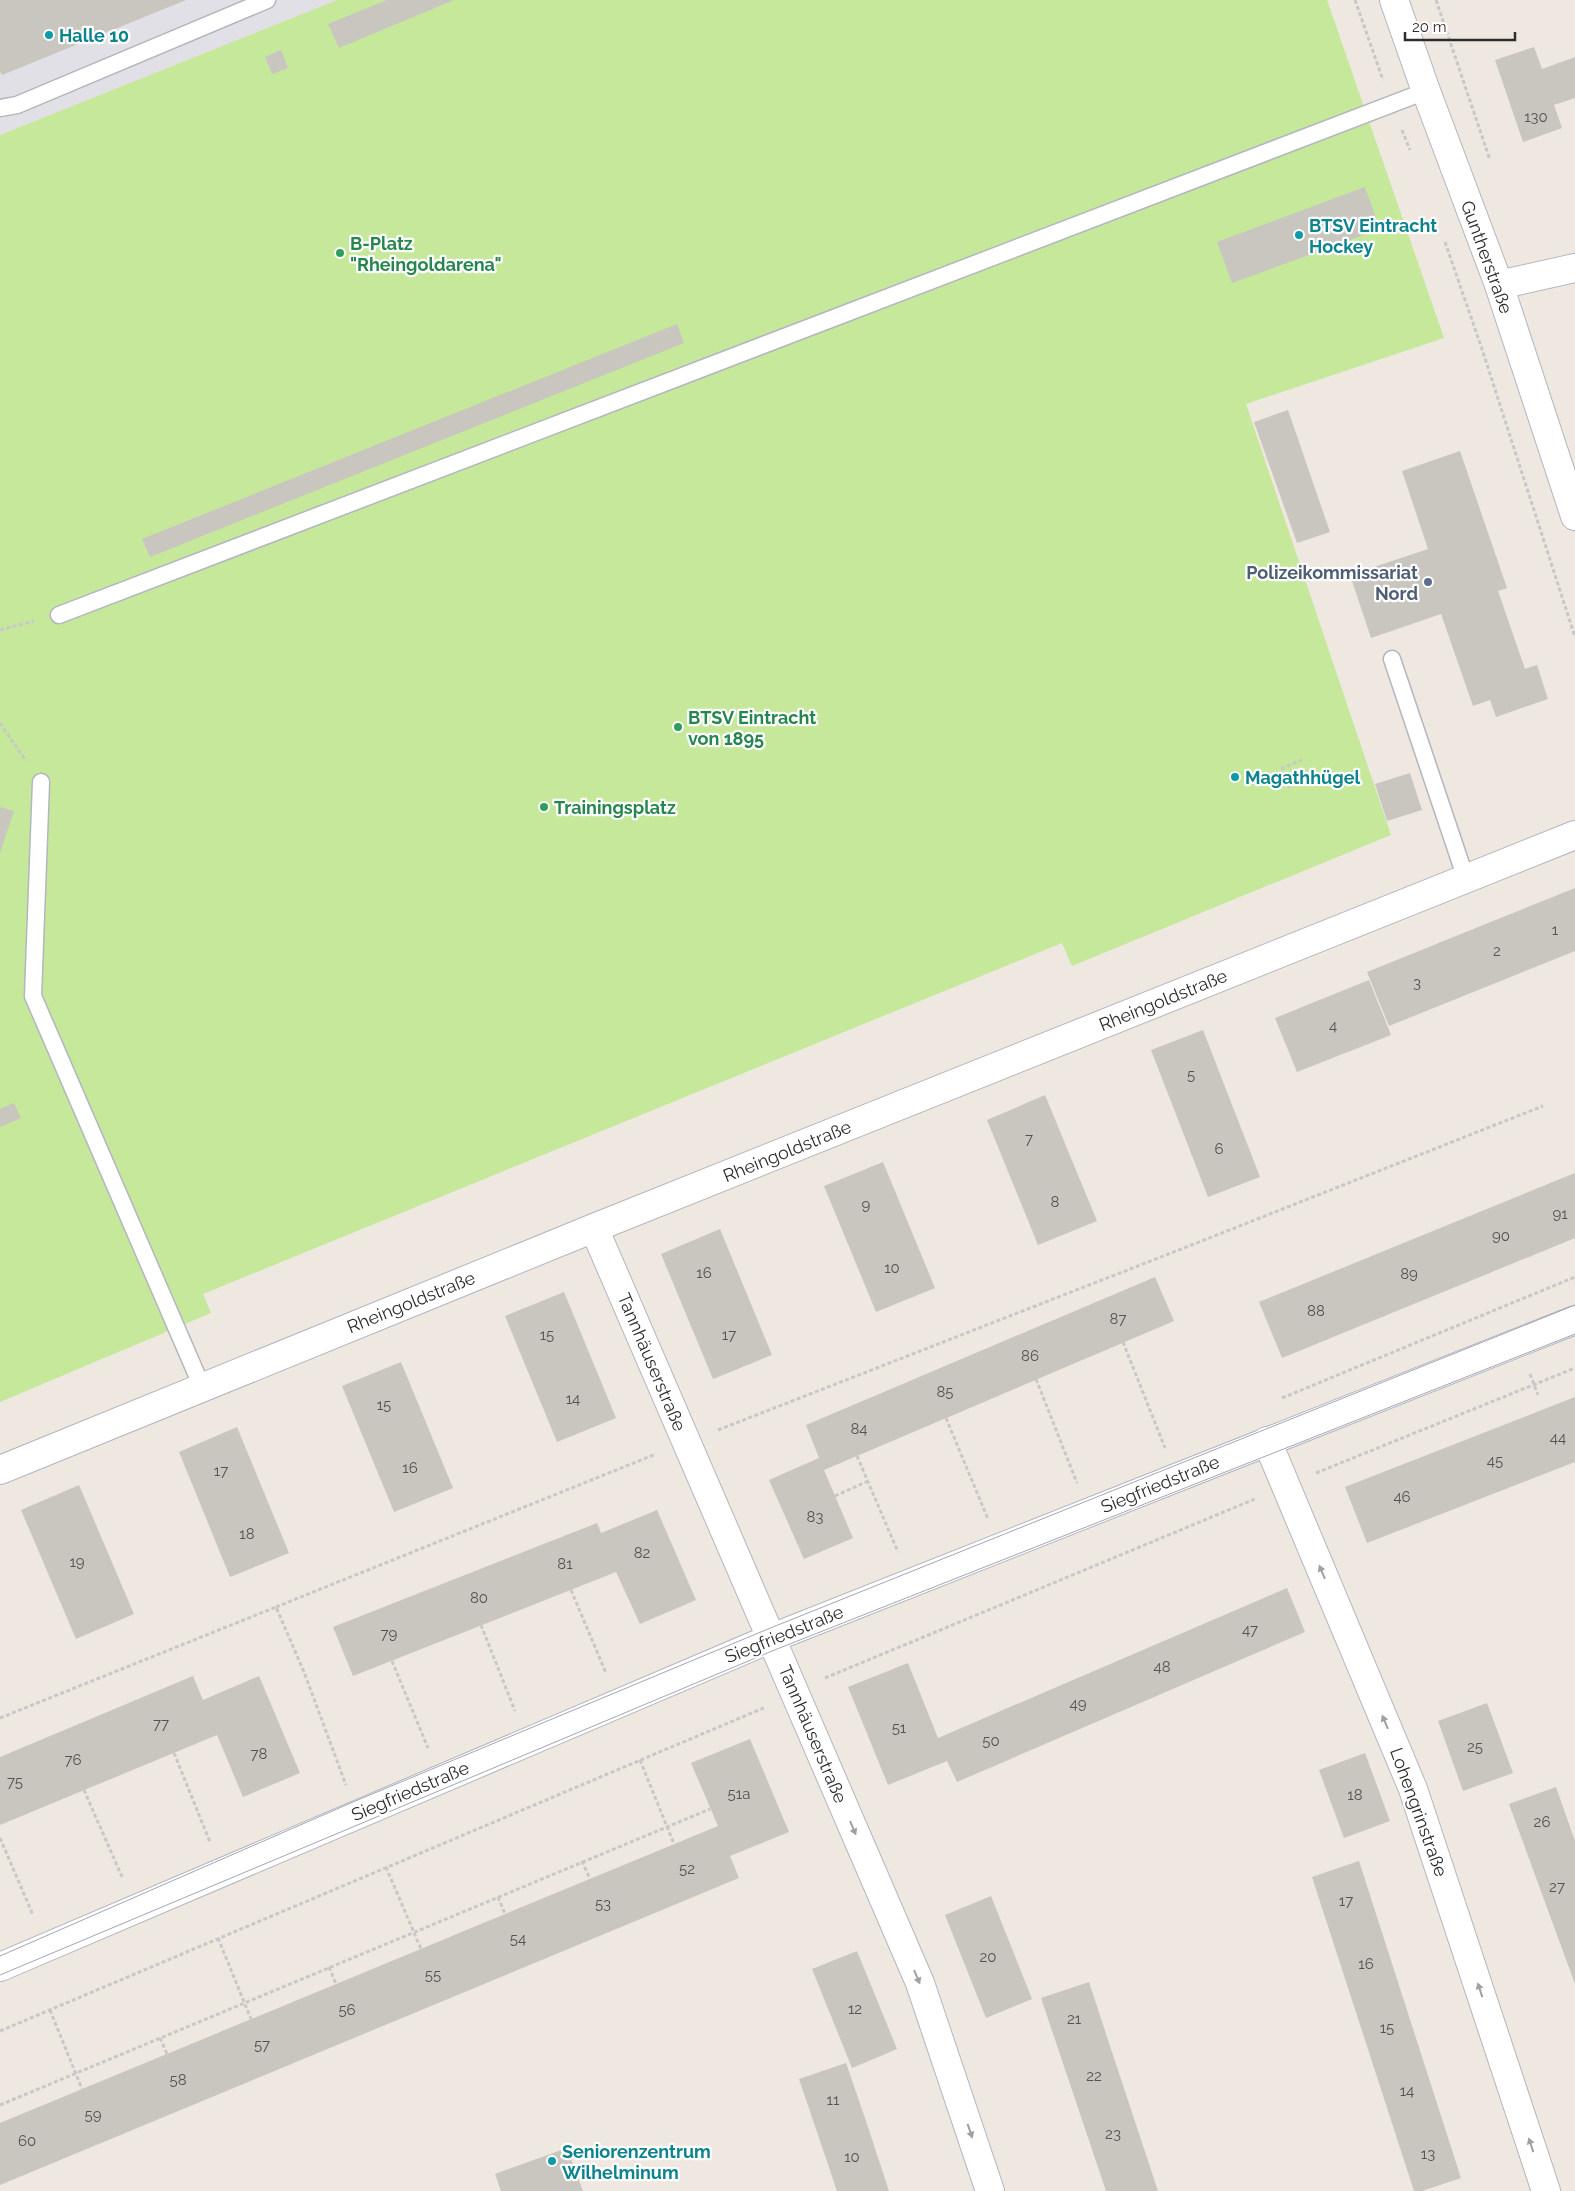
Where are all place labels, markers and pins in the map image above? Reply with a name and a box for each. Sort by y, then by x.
place label: Halle 10 [59,25,129,46]
marker: Halle 10 [43,29,55,41]
place label: BTSV Eintracht Hockey [1309,215,1437,257]
marker: BTSV Eintracht Hockey [1293,229,1305,241]
place label: B-Platz "Rheingoldarena" [350,233,502,275]
marker: B-Platz "Rheingoldarena" [334,247,346,259]
place label: Polizeikommissariat Nord [1246,562,1418,604]
marker: Polizeikommissariat Nord [1422,576,1434,588]
place label: BTSV Eintracht von 1895 [688,707,816,749]
marker: BTSV Eintracht von 1895 [672,721,684,733]
place label: Magathhügel [1245,767,1360,788]
marker: Magathhügel [1229,771,1241,783]
place label: Trainingsplatz [554,797,676,818]
marker: Trainingsplatz [538,801,550,813]
place label: Seniorenzentrum Wilhelminum [562,2141,711,2183]
marker: Seniorenzentrum Wilhelminum [546,2155,558,2167]

